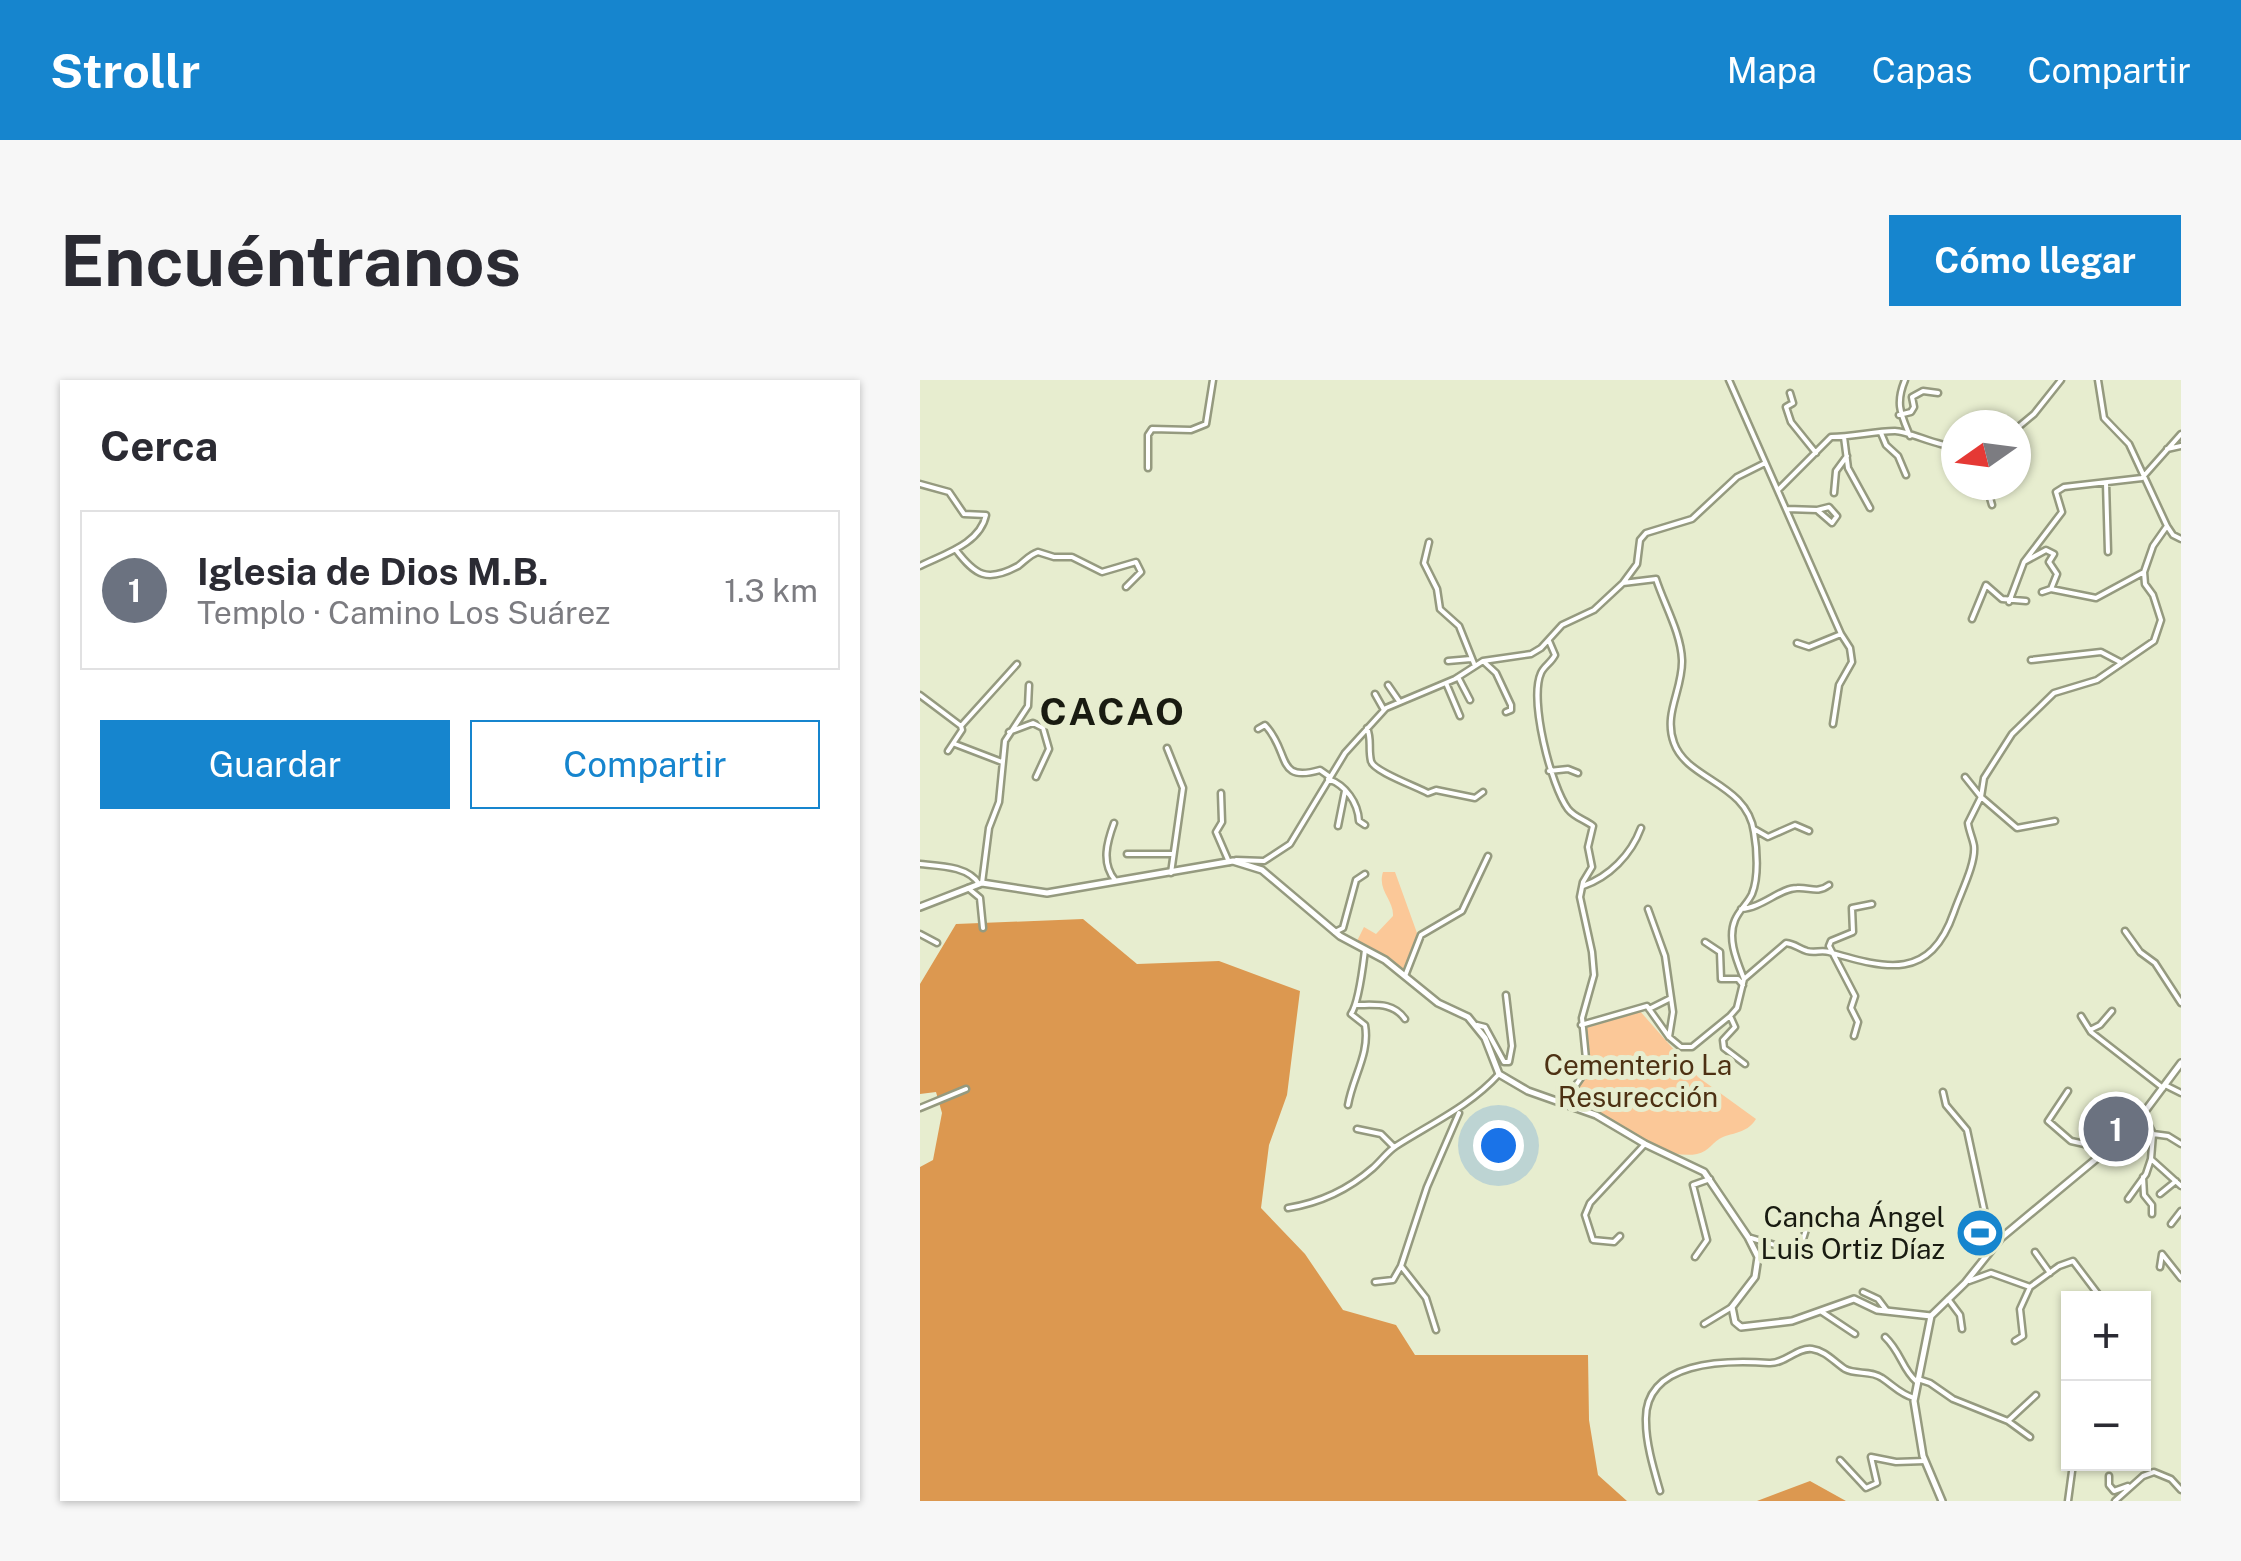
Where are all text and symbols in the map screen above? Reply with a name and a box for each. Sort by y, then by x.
text: Strollr [50,42,200,99]
text: Mapa [1727,50,1817,91]
text: Capas [1872,50,1973,91]
text: Compartir [2028,50,2191,91]
button: Cómo llegar [1889,215,2181,306]
text: Encuéntranos [60,219,521,302]
north arrow [1941,410,2031,500]
text: Cerca [100,421,218,470]
text: Iglesia de Dios M.B. [197,549,548,594]
text: 1 [128,572,141,609]
text: 1.3 km [724,572,818,609]
text: Templo · Camino Los Suárez [197,594,610,631]
district label: CACAO [1040,689,1186,734]
button: Guardar [100,720,450,809]
button: Compartir [470,720,820,809]
park label: Cementerio La Resurección [1544,1048,1732,1113]
pin: 1 [2084,1092,2148,1166]
your location [1473,1120,1524,1171]
place label: Cancha Ángel Luis Ortiz Díaz [1760,1200,1945,1265]
sports icon: Cancha Ángel Luis Ortiz Díaz [1954,1207,2006,1259]
map controls [2061,1291,2151,1471]
button: + [2061,1291,2151,1381]
button: − [2061,1381,2151,1471]

